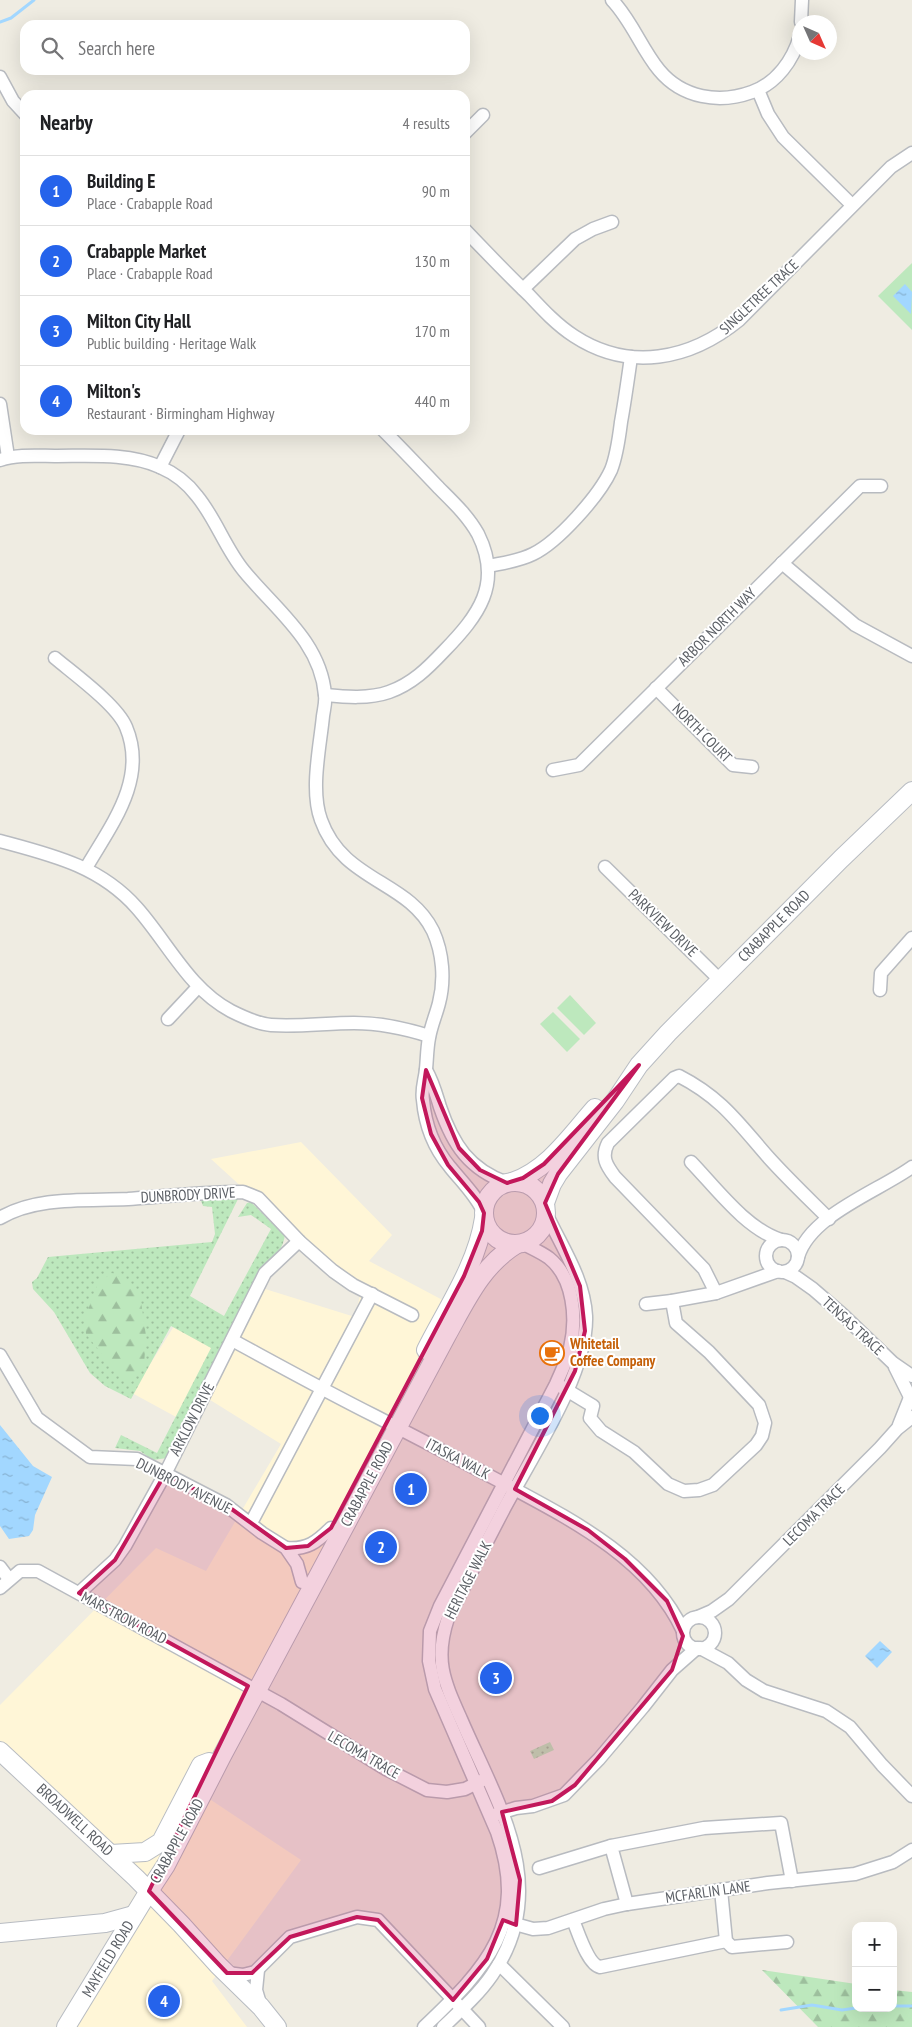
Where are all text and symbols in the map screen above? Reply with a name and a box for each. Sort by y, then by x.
north arrow [792,15,837,60]
search box [20,20,470,75]
icon: search [38,34,66,62]
text: Search here [78,36,155,60]
text: Nearby [40,109,93,136]
text: 4 results [403,113,450,133]
text: Building E [87,169,155,193]
text: 1 [52,181,60,201]
text: 90 m [422,181,450,201]
text: Place · Crabapple Road [87,193,213,213]
text: Crabapple Market [87,239,206,263]
text: 2 [52,251,60,271]
text: 130 m [415,251,450,271]
street label: SINGLETREE TRACE [715,255,802,338]
text: Place · Crabapple Road [87,263,213,283]
text: Milton City Hall [87,309,191,333]
text: 3 [52,321,60,341]
text: 170 m [415,321,450,341]
text: Public building · Heritage Walk [87,333,256,353]
text: Milton's [87,379,141,403]
text: 4 [52,391,60,411]
text: 440 m [415,391,450,411]
text: Restaurant · Birmingham Highway [87,403,275,423]
street label: ARBOR NORTH WAY [673,583,760,670]
street label: NORTH COURT [669,699,736,767]
street label: PARKVIEW DRIVE [625,885,702,960]
street label: CRABAPPLE ROAD [734,886,814,966]
street label: DUNBRODY DRIVE [140,1183,236,1206]
street label: TENSAS TRACE [818,1292,888,1359]
place label: Whitetail Coffee Company [569,1334,656,1370]
cafe icon: Whitetail Coffee Company [539,1340,565,1366]
street label: ARKLOW DRIVE [165,1379,218,1459]
your location [527,1403,553,1429]
street label: ITASKA WALK [423,1434,494,1484]
street label: CRABAPPLE ROAD [336,1438,397,1530]
street label: DUNBRODY AVENUE [133,1453,235,1518]
pin: 1 [395,1470,427,1508]
street label: LECOMA TRACE [779,1480,849,1550]
pin: 2 [365,1528,397,1566]
street label: HERITAGE WALK [440,1537,496,1622]
street label: MARSTROW ROAD [78,1587,170,1648]
pin: 3 [480,1659,512,1697]
street label: LECOMA TRACE [325,1726,404,1783]
street label: BROADWELL ROAD [33,1779,118,1860]
street label: CRABAPPLE ROAD [145,1795,208,1886]
street label: MCFARLIN LANE [664,1876,752,1907]
street label: MAYFIELD ROAD [77,1917,138,2000]
map controls [852,1922,897,2012]
button: + [852,1922,897,1967]
button: − [852,1967,897,2012]
pin: 4 [148,1982,180,2020]

